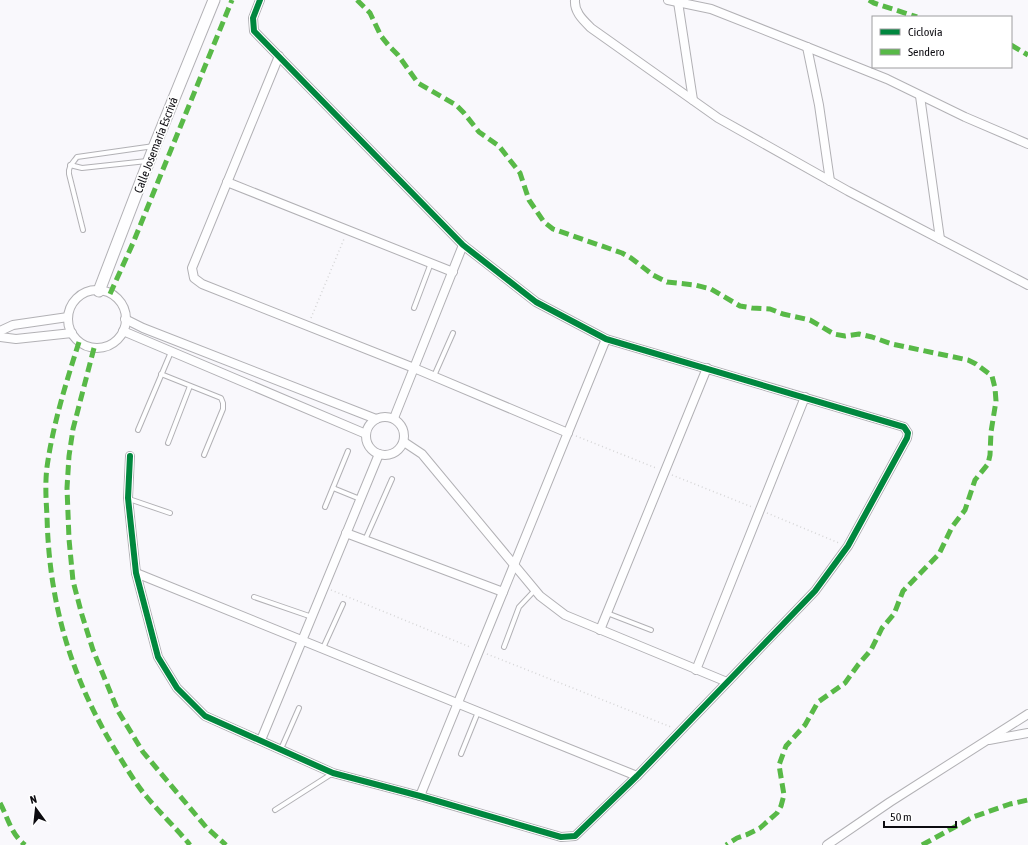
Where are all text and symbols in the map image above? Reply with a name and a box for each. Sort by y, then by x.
legend [872,16,1012,68]
text: Ciclovía [908,25,942,39]
text: Sendero [908,45,945,59]
street label: Calle Josemaría Escrivá [131,95,181,195]
north arrow [16,789,56,829]
text: N [29,793,38,806]
scale bar [884,803,956,829]
text: 50 m [890,810,912,824]

